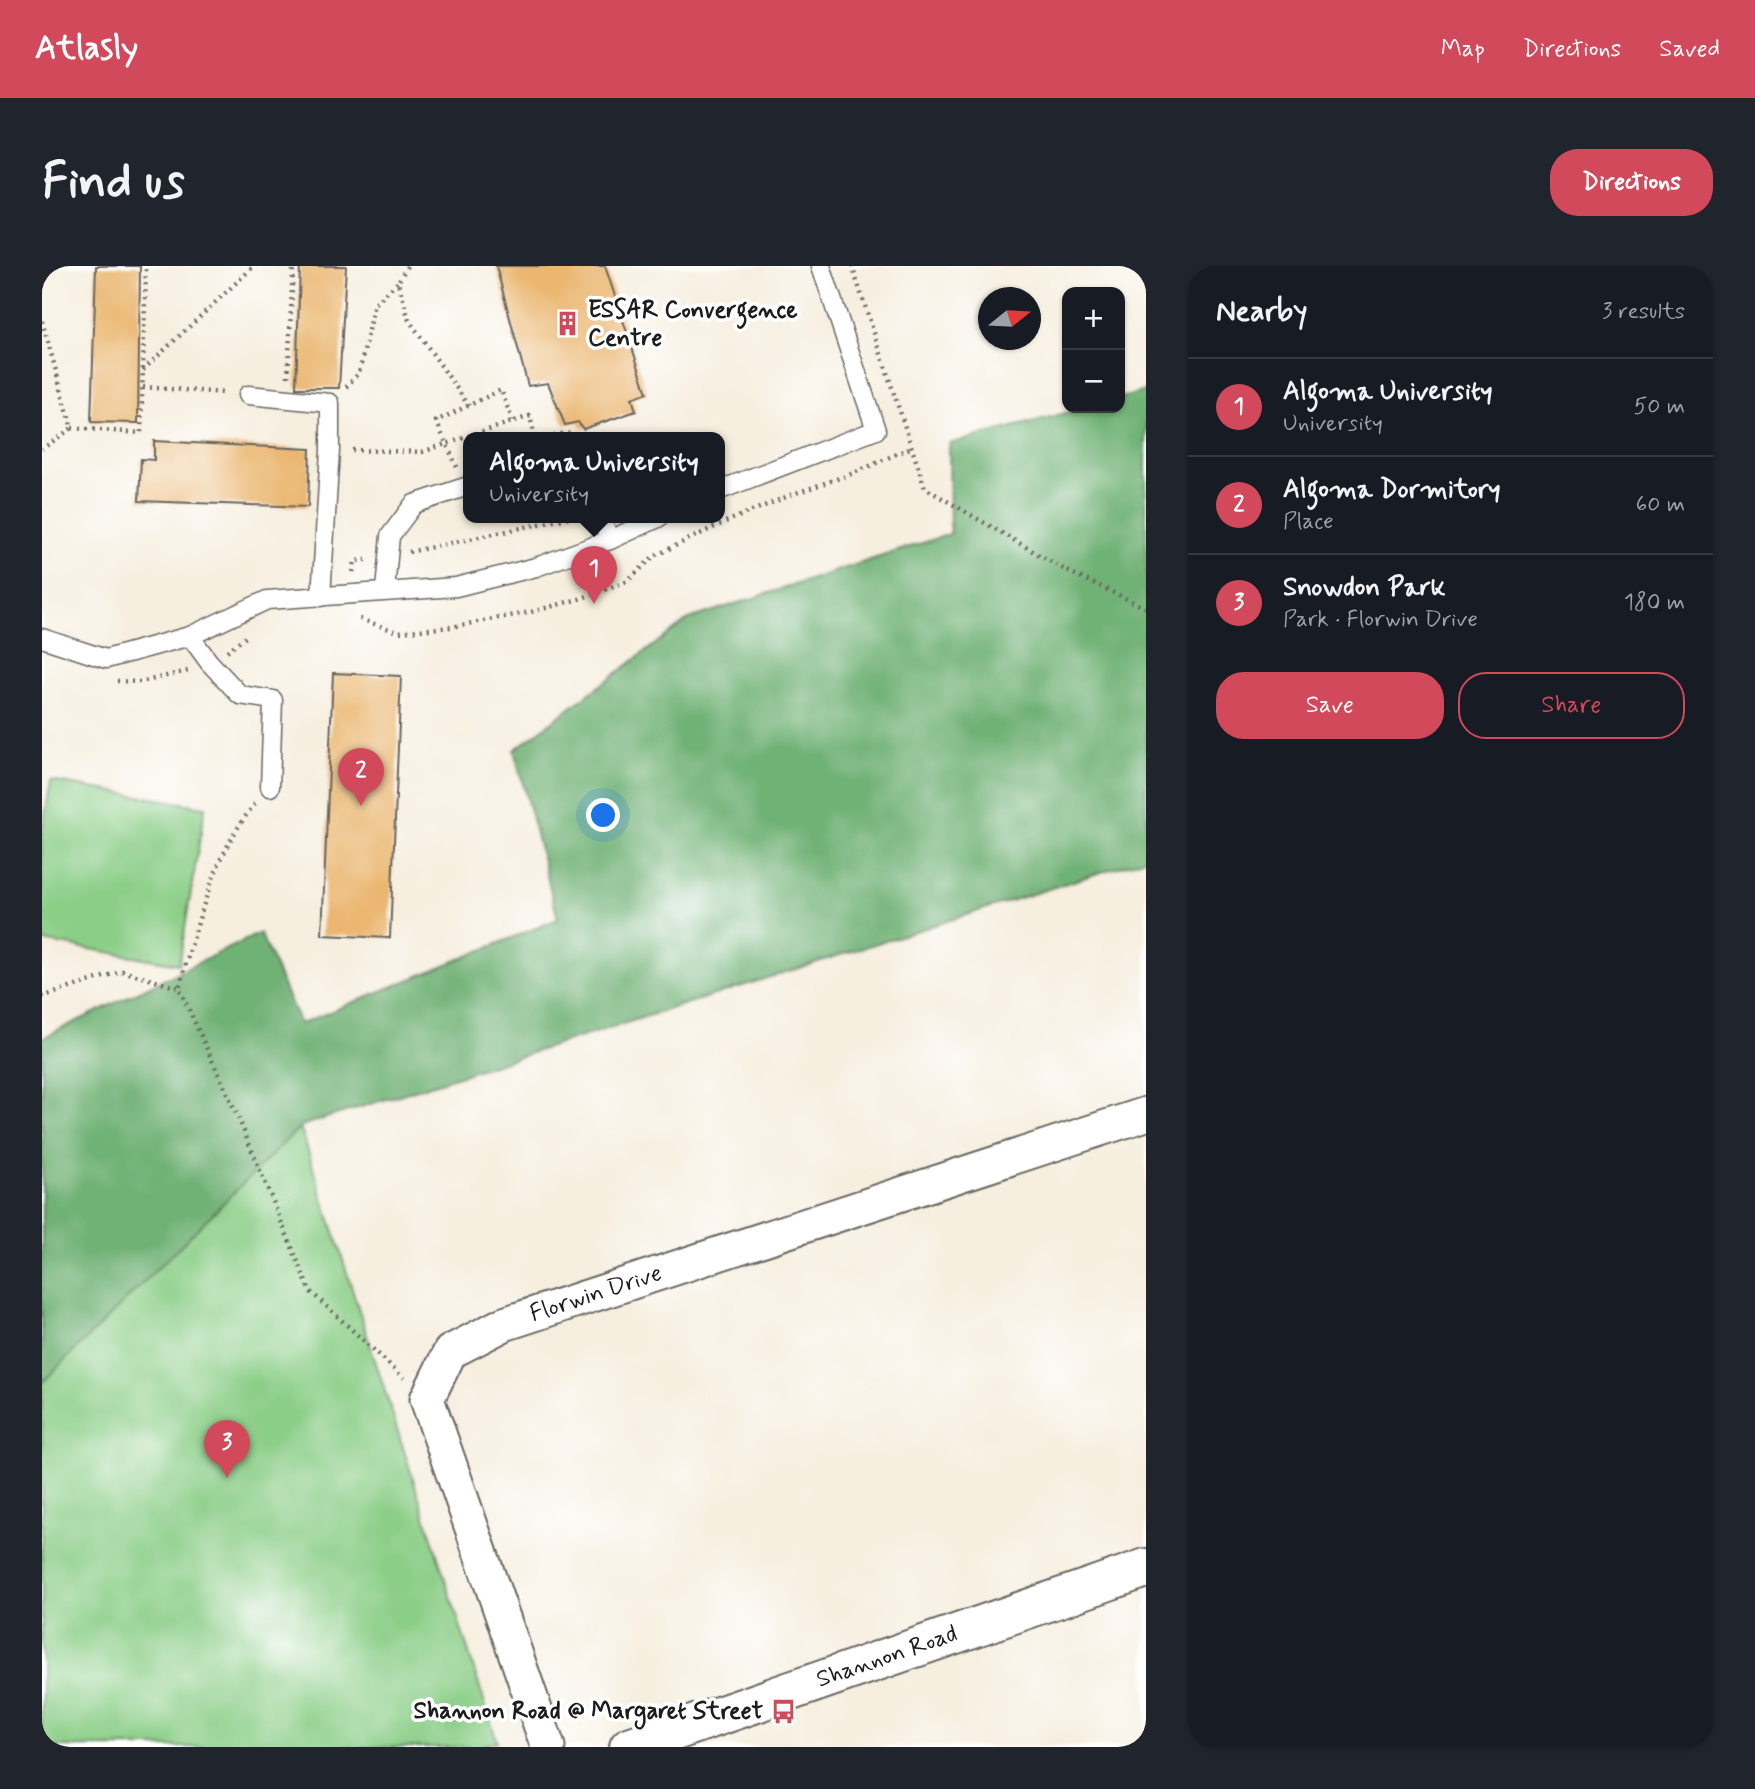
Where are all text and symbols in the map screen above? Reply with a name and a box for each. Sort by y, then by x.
text: Atlasly [35,27,138,71]
text: Map [1441,34,1485,65]
text: Directions [1523,34,1621,65]
text: Saved [1659,34,1720,65]
button: Directions [1550,149,1713,216]
text: Find us [42,150,185,215]
north arrow [978,287,1041,350]
map controls [1062,287,1125,413]
button: + [1062,287,1125,350]
text: Nearby [1216,292,1307,331]
place label: ESSAR Convergence Centre [588,295,798,354]
text: 3 results [1602,297,1685,327]
building icon: ESSAR Convergence Centre [554,310,582,338]
button: − [1062,350,1125,413]
text: Algoma University [1283,375,1493,409]
text: 1 [1234,392,1244,422]
text: 50 m [1634,392,1685,422]
text: University [1283,409,1383,439]
popup [463,432,725,523]
text: Algoma University [489,446,699,480]
text: Algoma Dormitory [1283,473,1501,507]
text: University [489,480,589,510]
text: 2 [1233,490,1245,520]
text: 60 m [1636,490,1685,520]
text: Place [1283,507,1334,537]
pin: 1 [571,546,617,604]
text: Snowdon Park [1283,571,1445,605]
text: 3 [1234,588,1244,618]
text: 180 m [1624,588,1685,618]
text: Park · Florwin Drive [1283,605,1478,635]
button: Save [1216,672,1444,739]
button: Share [1458,672,1685,739]
pin: 2 [338,748,384,806]
your location [586,798,620,832]
street label: Florwin Drive [526,1258,666,1330]
pin: 3 [204,1420,250,1478]
street label: Shannon Road [812,1618,962,1696]
place label: Shannon Road @ Margaret Street [413,1696,764,1730]
bus stop icon: Shannon Road @ Margaret Street [769,1697,797,1725]

